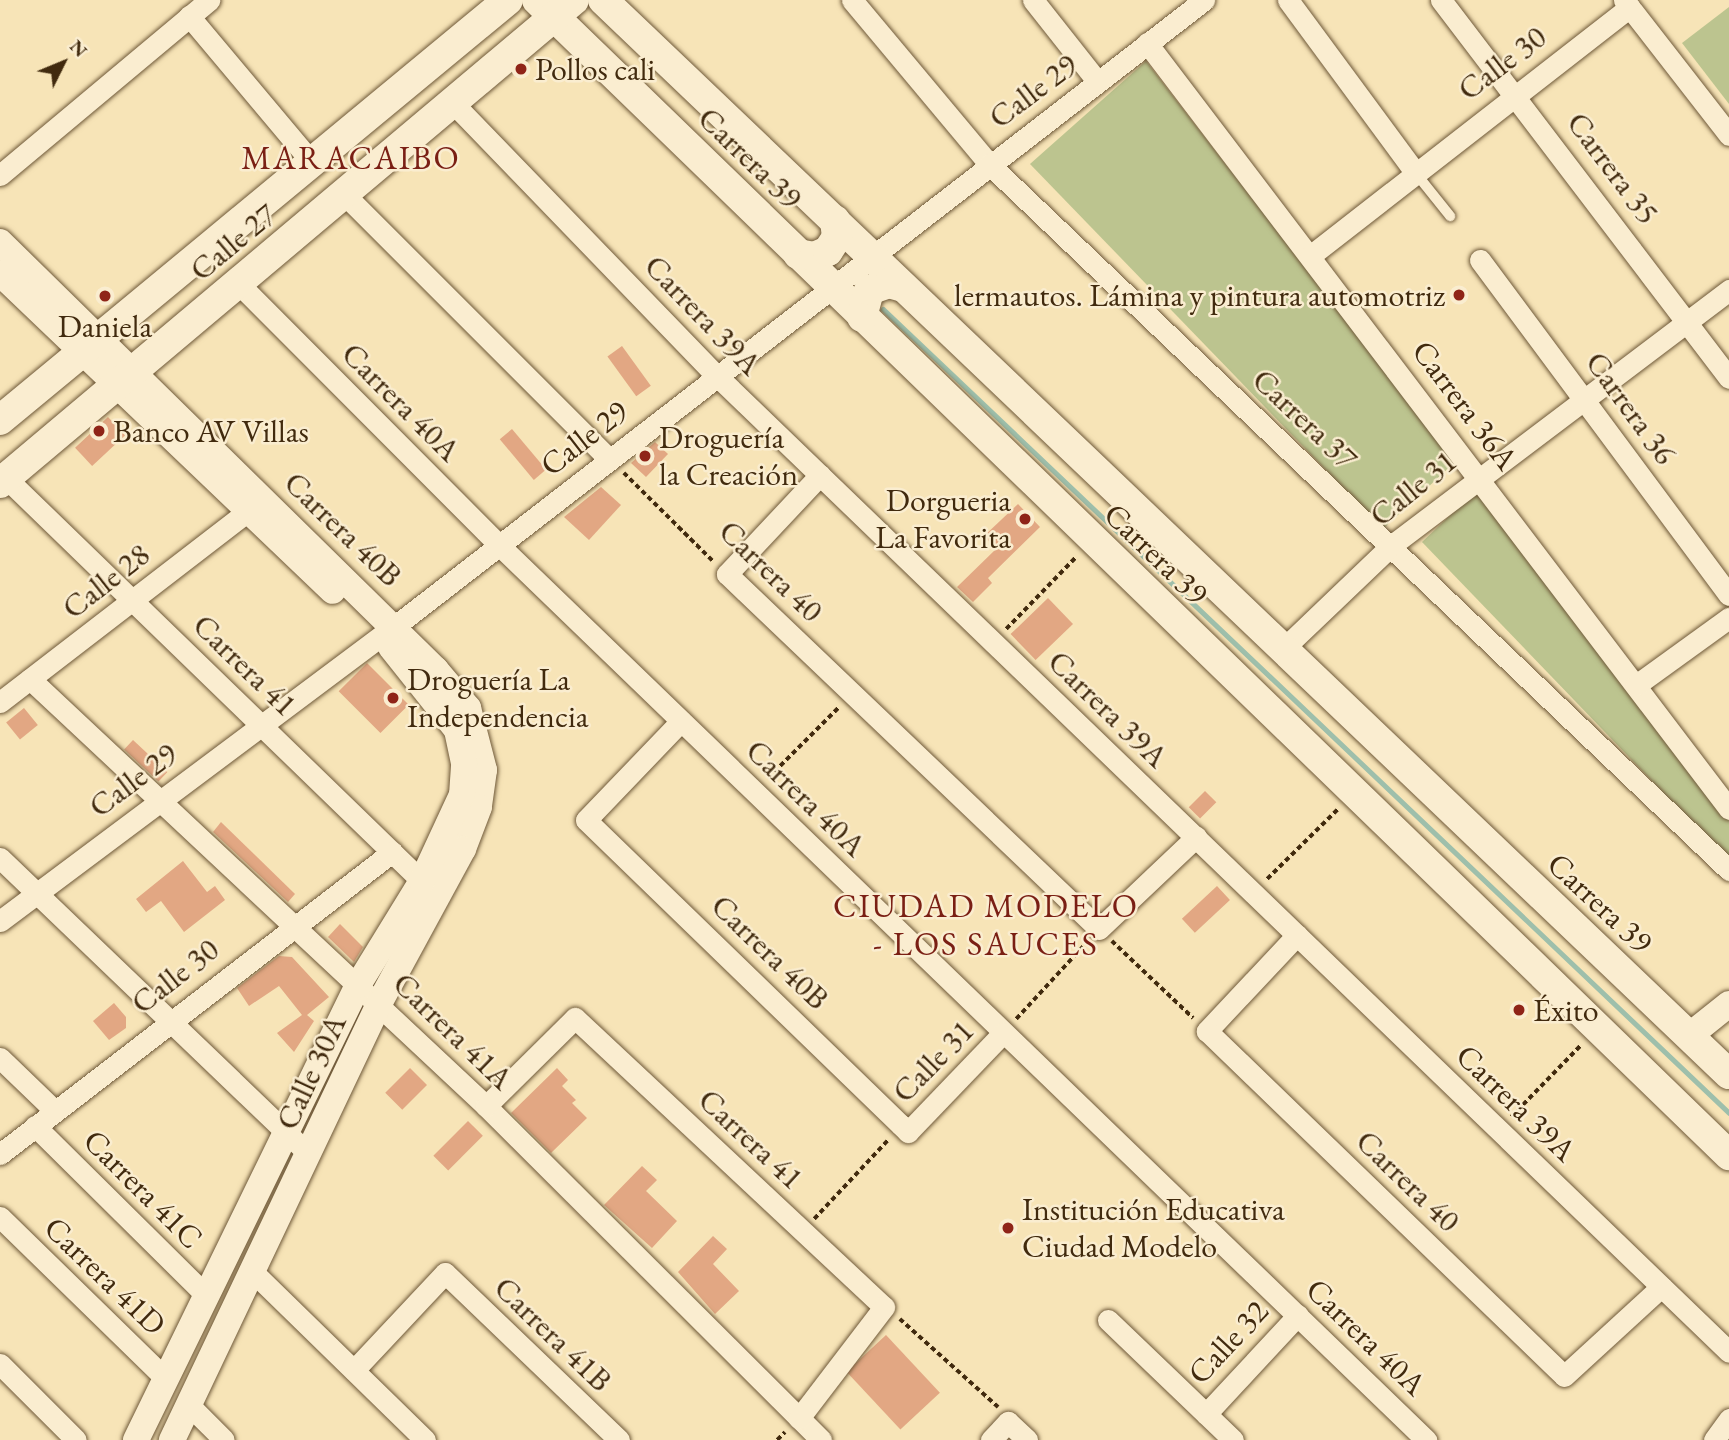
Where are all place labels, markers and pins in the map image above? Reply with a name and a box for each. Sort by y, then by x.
place label: Pollos cali [535,50,655,88]
marker: Pollos cali [513,61,529,77]
place label: lermautos. Lámina y pintura automotriz [954,276,1445,314]
marker: lermautos. Lámina y pintura automotriz [1451,287,1467,303]
marker: Daniela [97,288,113,304]
place label: Daniela [58,307,152,345]
place label: Banco AV Villas [113,412,309,450]
place label: Droguería la Creación [659,419,798,494]
marker: Banco AV Villas [91,423,107,439]
marker: Droguería la Creación [637,448,653,464]
place label: Dorgueria La Favorita [875,482,1011,557]
marker: Dorgueria La Favorita [1017,511,1033,527]
place label: Droguería La Independencia [407,661,589,736]
marker: Droguería La Independencia [385,690,401,706]
place label: Éxito [1533,991,1599,1029]
marker: Éxito [1511,1002,1527,1018]
place label: Institución Educativa Ciudad Modelo [1022,1191,1285,1266]
marker: Institución Educativa Ciudad Modelo [1000,1220,1016,1236]

